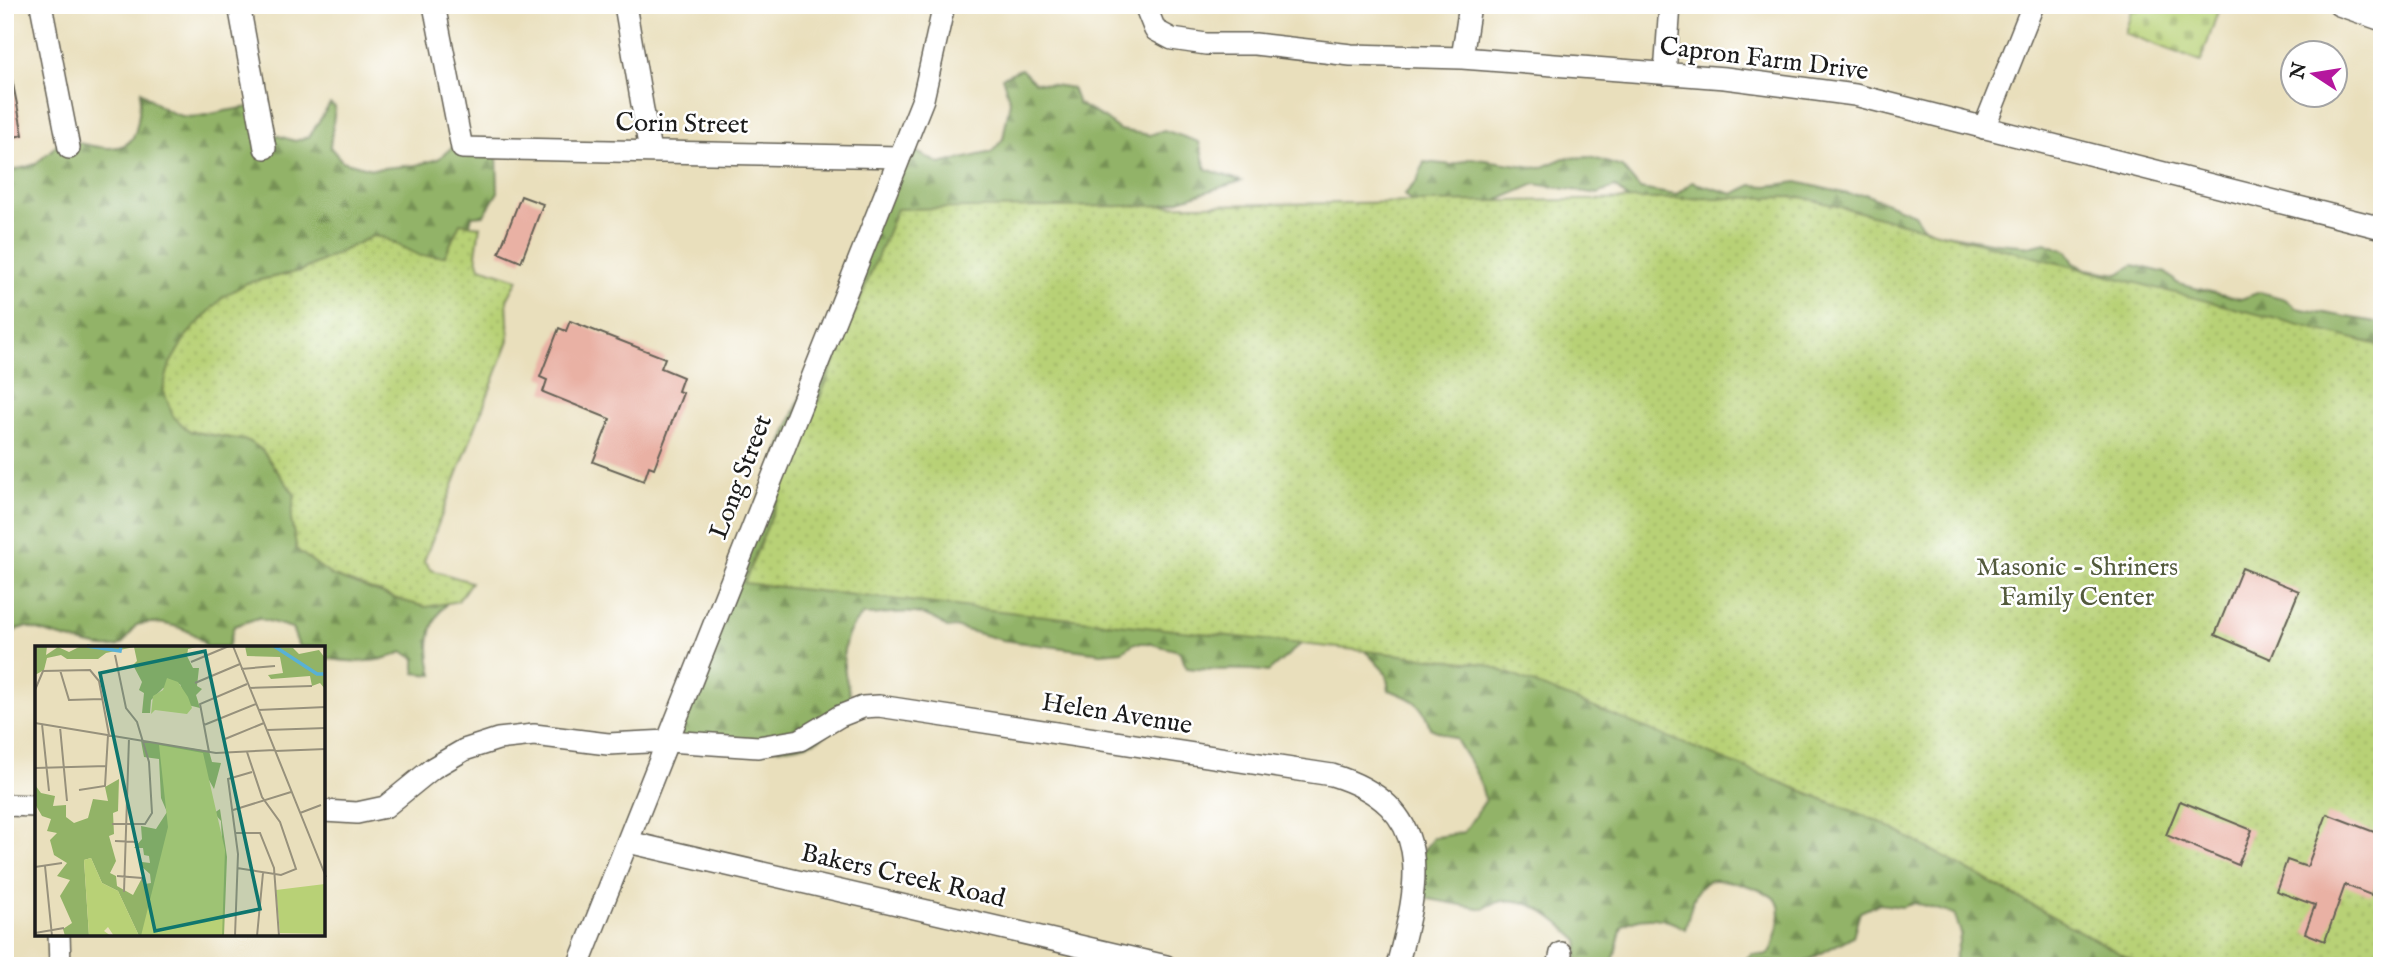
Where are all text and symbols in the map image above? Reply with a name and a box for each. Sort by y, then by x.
street label: Capron Farm Drive [1658,30,1870,88]
north arrow [2278,38,2348,108]
text: N [2286,60,2313,82]
street label: Corin Street [615,106,749,142]
street label: Long Street [702,410,780,544]
park label: Masonic - Shriners Family Center [1976,551,2178,614]
inset map [35,646,326,936]
street label: Helen Avenue [1039,686,1195,742]
street label: Bakers Creek Road [798,836,1009,916]

